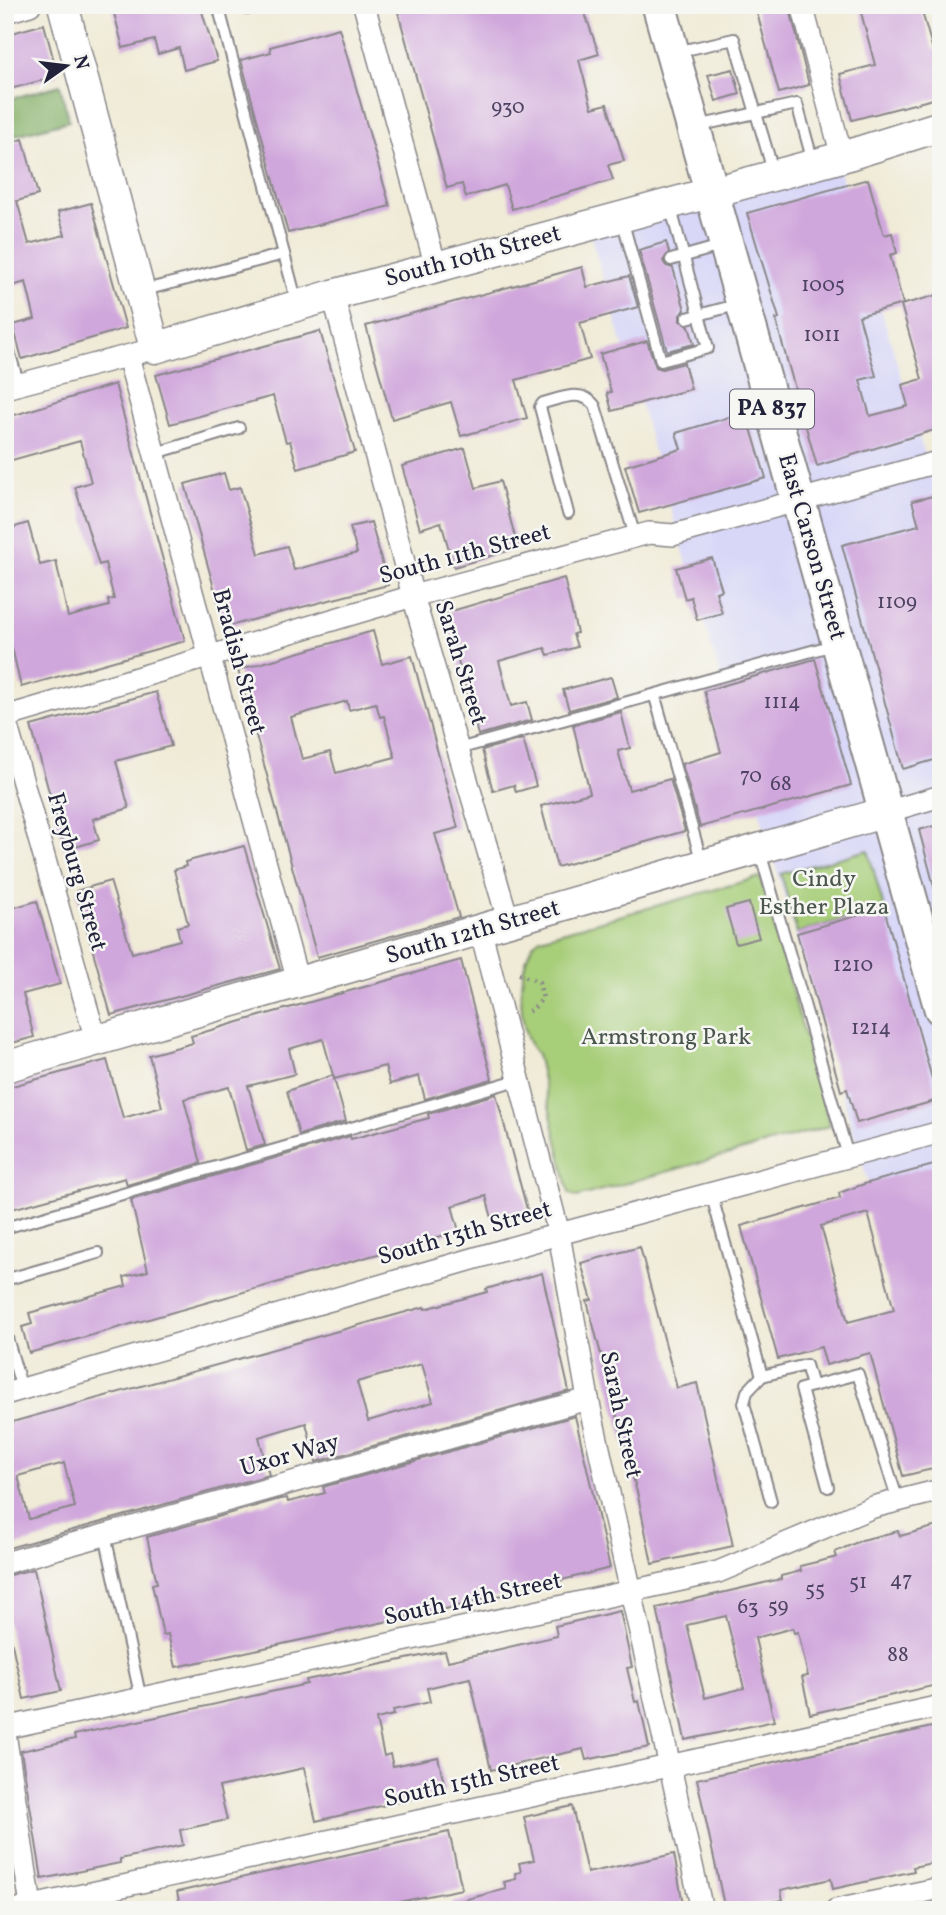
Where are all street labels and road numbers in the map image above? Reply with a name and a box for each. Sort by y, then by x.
street label: South 10th Street [381,217,565,297]
road number: PA 837 [730,390,814,428]
street label: East Carson Street [768,450,854,644]
street label: South 11th Street [376,516,554,594]
street label: Bradish Street [202,585,274,739]
street label: Sarah Street [425,596,495,730]
street label: Freyburg Street [37,789,115,955]
street label: South 12th Street [382,892,564,974]
street label: South 13th Street [374,1193,556,1275]
street label: Sarah Street [590,1348,650,1482]
street label: Uxor Way [236,1426,344,1486]
street label: South 14th Street [381,1565,565,1635]
street label: South 15th Street [381,1747,563,1817]

